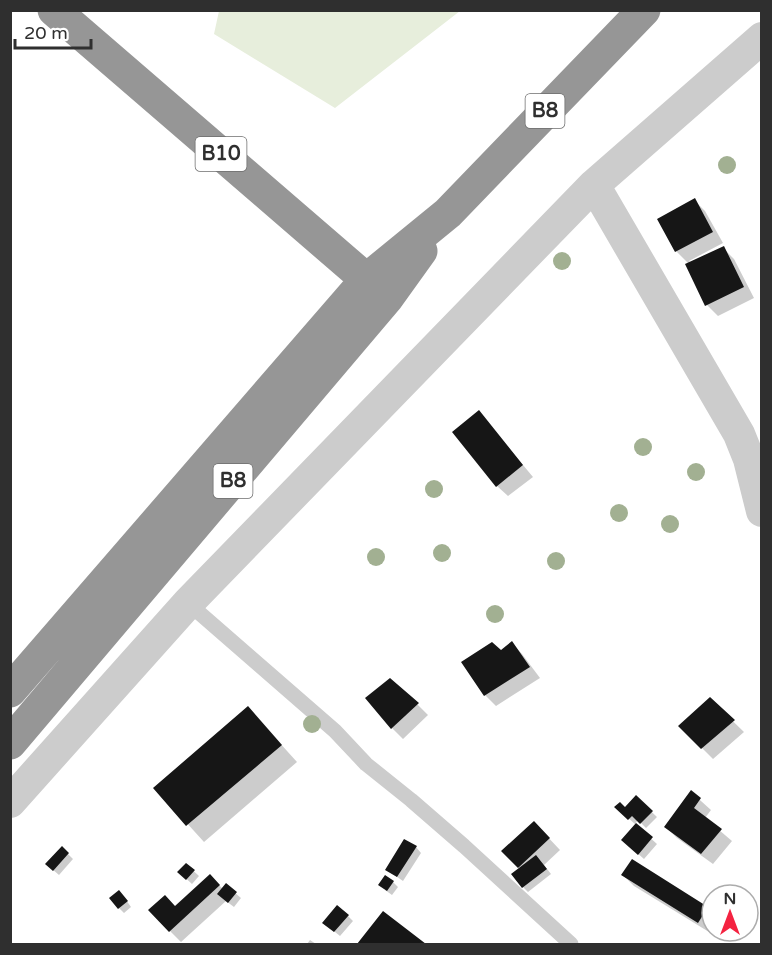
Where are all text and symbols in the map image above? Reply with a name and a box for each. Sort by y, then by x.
scale bar [15,12,92,50]
text: 20 m [24,22,68,44]
road number: B8 [526,94,564,128]
road number: B10 [196,137,246,171]
road number: B8 [214,464,252,498]
north arrow [700,883,760,943]
text: N [724,889,736,909]

